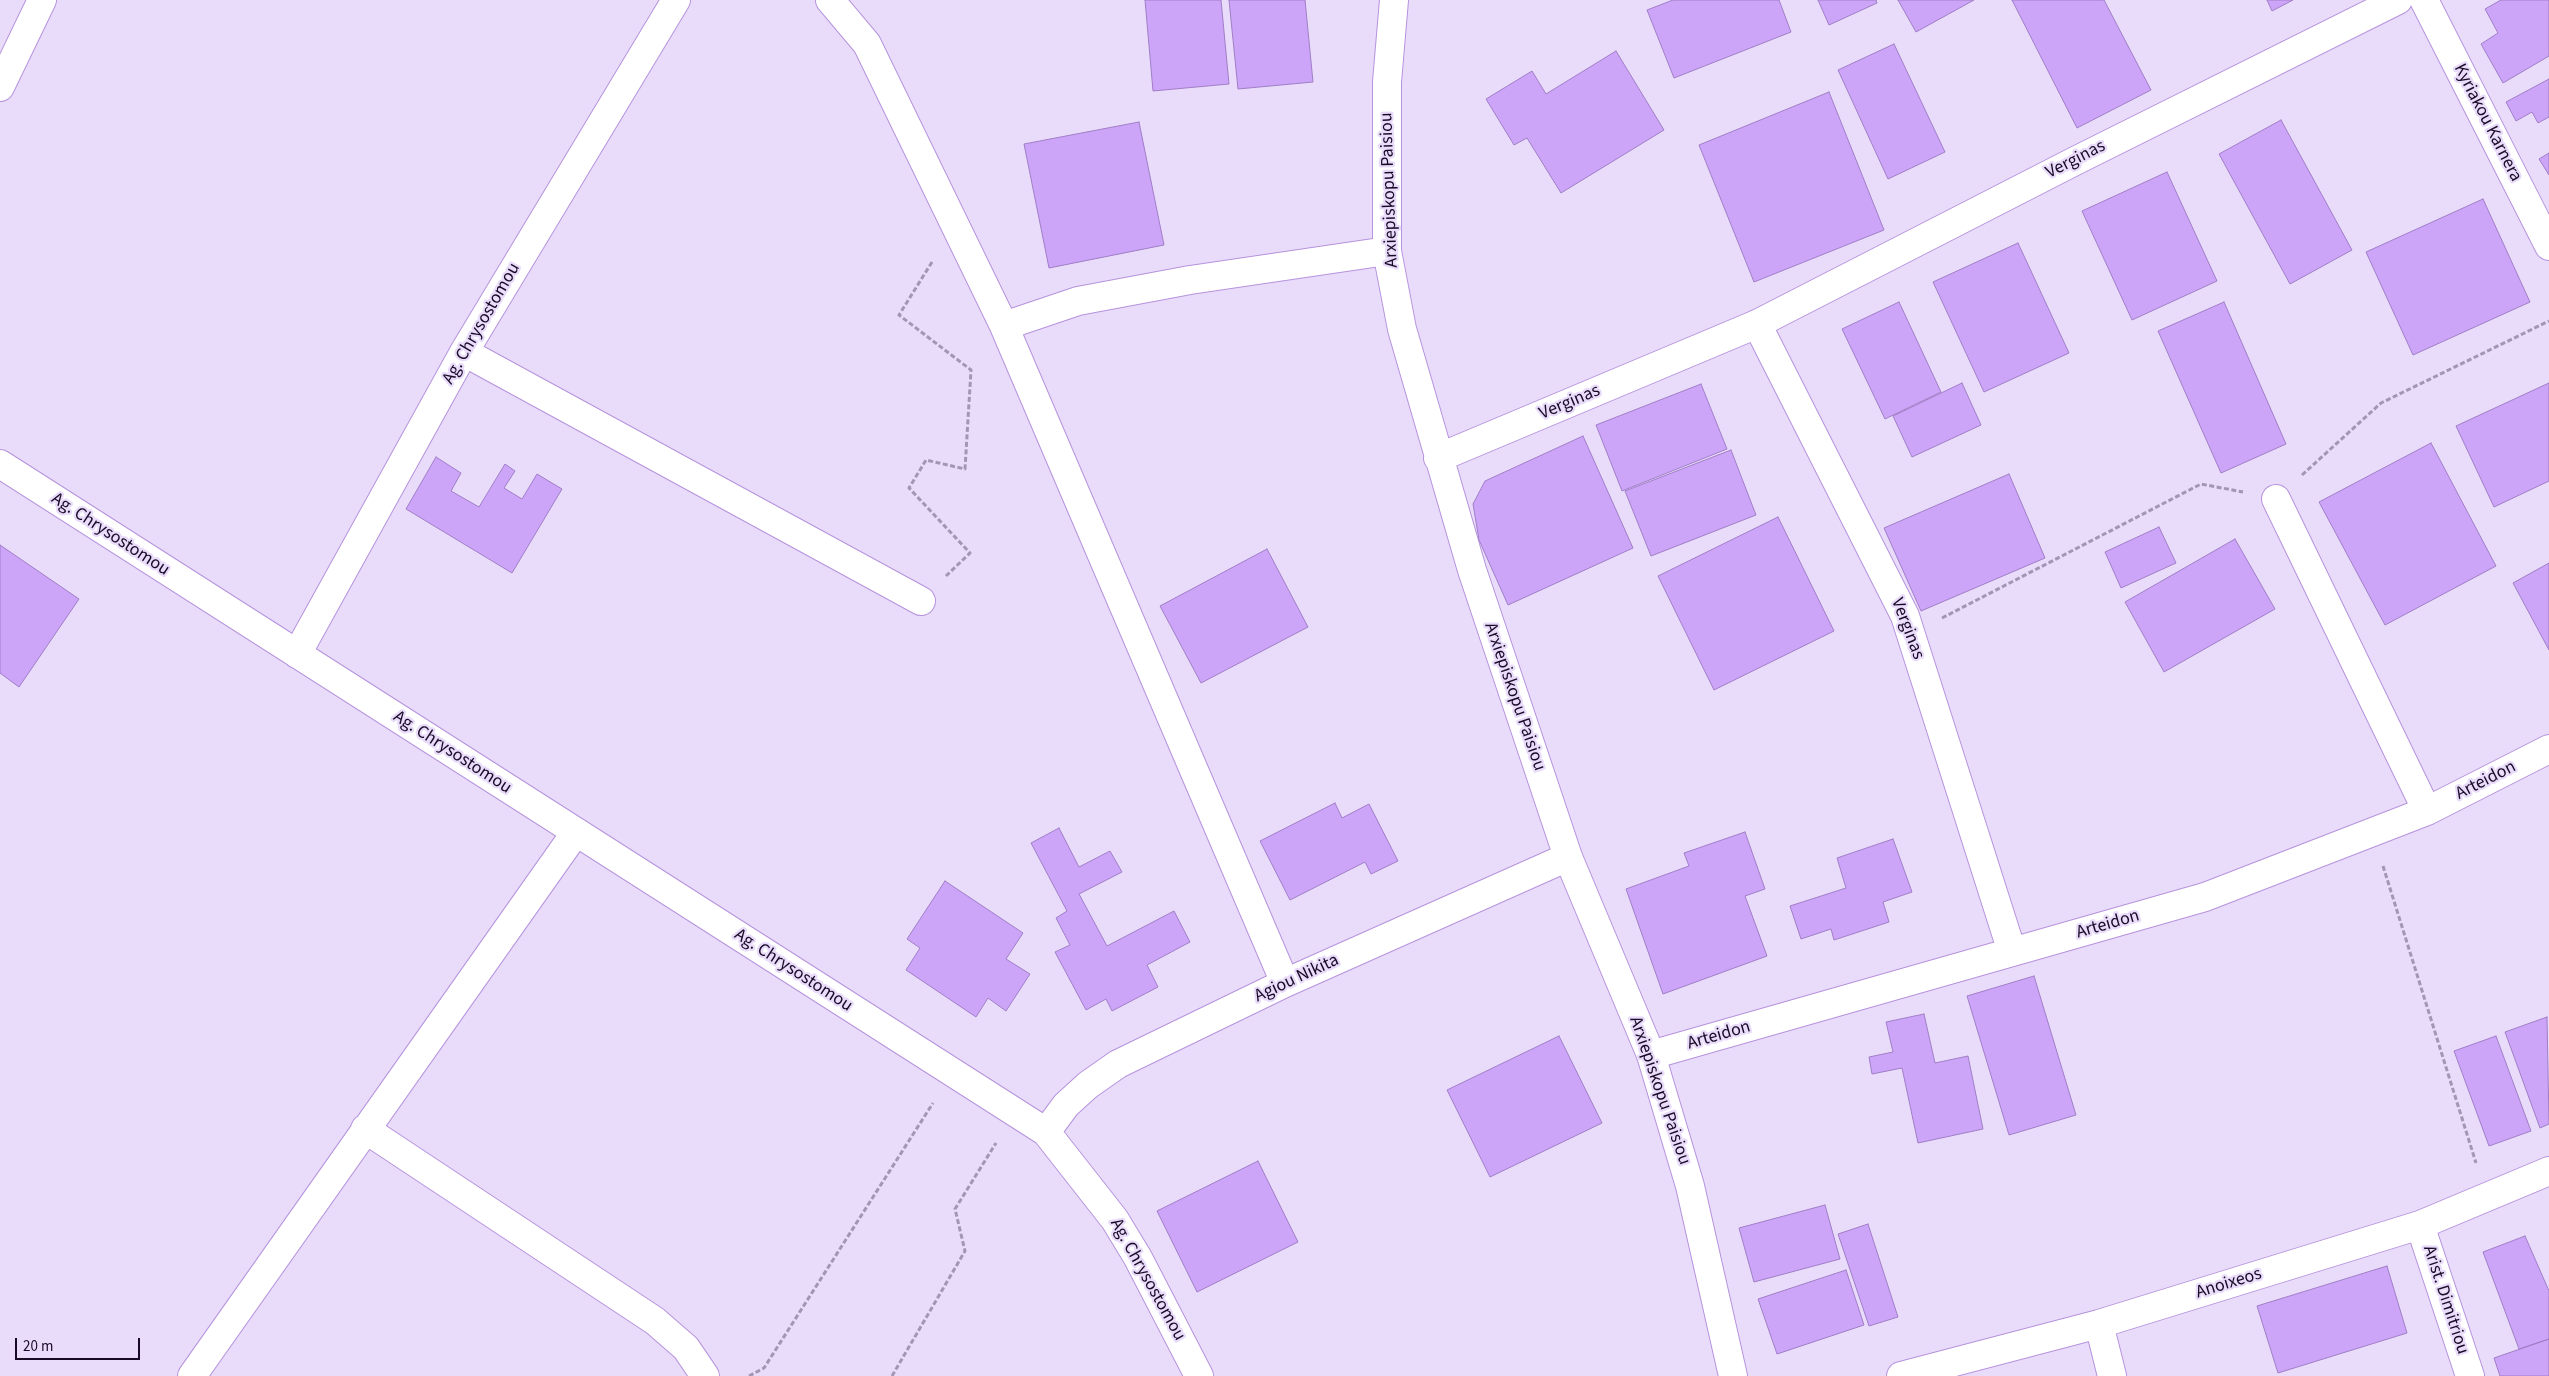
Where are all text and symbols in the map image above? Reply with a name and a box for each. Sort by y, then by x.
street label: Kyriakou Karnera [2448,60,2526,186]
street label: Arxiepiskopu Paisiou [1376,112,1404,268]
street label: Verginas [2043,136,2109,184]
street label: Ag. Chrysostomou [438,259,526,389]
street label: Verginas [1536,381,1604,425]
street label: Ag. Chrysostomou [47,489,173,581]
street label: Verginas [1885,595,1929,663]
street label: Arxiepiskopu Paisiou [1478,620,1550,774]
street label: Ag. Chrysostomou [389,707,515,799]
street label: Arteidon [2452,757,2520,805]
street label: Arteidon [2074,906,2142,944]
street label: Ag. Chrysostomou [730,925,856,1017]
street label: Agiou Nikita [1251,950,1343,1008]
street label: Arxiepiskopu Paisiou [1623,1014,1695,1168]
street label: Arteidon [1685,1017,1753,1055]
street label: Ag. Chrysostomou [1104,1215,1190,1345]
street label: Arist. Dimitriou [2417,1243,2473,1357]
street label: Anoixeos [2193,1264,2265,1304]
scale bar [18,1328,142,1360]
text: 20 m [23,1336,53,1357]

